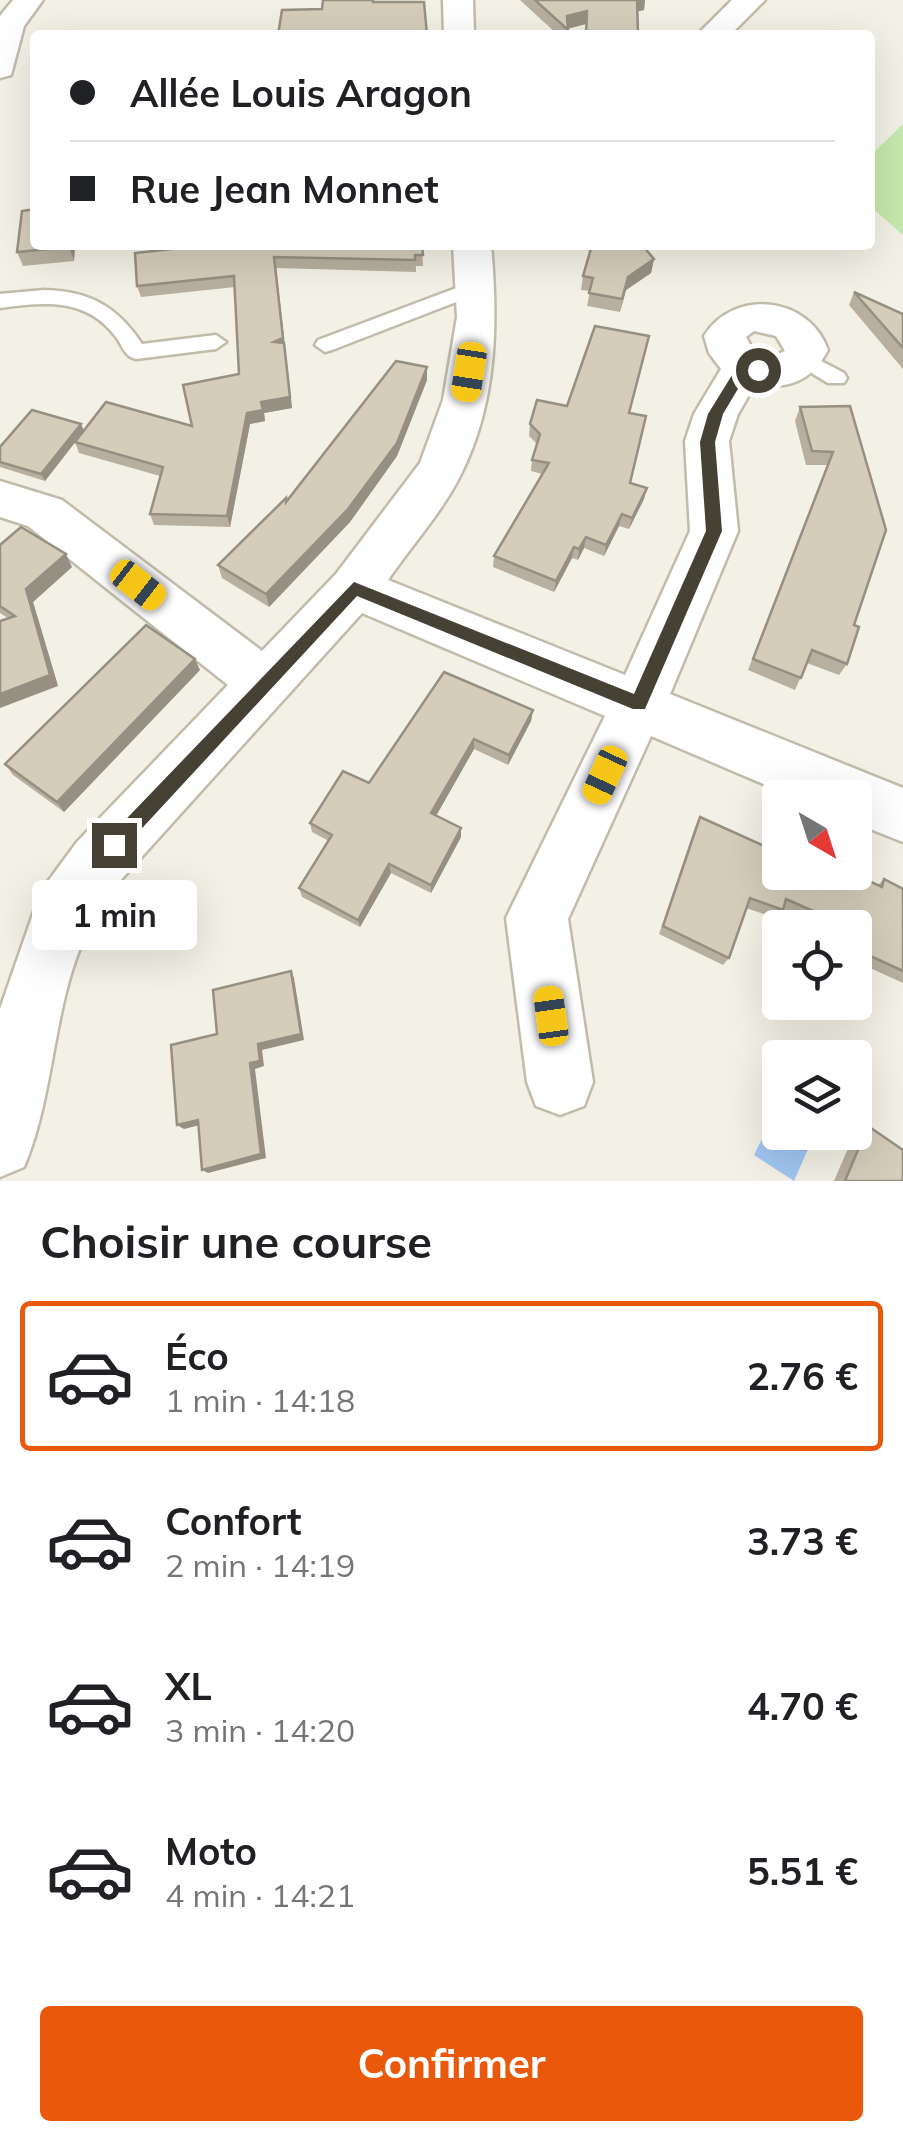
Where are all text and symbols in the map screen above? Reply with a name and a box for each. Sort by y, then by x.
text: Allée Louis Aragon [130,69,472,117]
text: Rue Jean Monnet [130,165,439,213]
car [449,340,489,404]
route start [736,348,781,393]
car [105,555,171,615]
car [579,741,631,809]
north arrow [762,780,872,890]
map controls [762,780,872,1150]
route end [92,823,137,868]
callout: 1 min [32,880,196,950]
text: 1 min [72,895,157,935]
button: locate [762,910,872,1020]
car [532,984,570,1048]
button: layers [762,1040,872,1150]
text: Choisir une course [40,1213,432,1269]
icon: car [45,1331,135,1421]
text: Éco [165,1332,229,1380]
text: 2.76 € [747,1352,858,1400]
text: 1 min · 14:18 [165,1380,355,1420]
icon: car [45,1496,135,1586]
text: Confort [165,1497,302,1545]
text: 3.73 € [747,1517,858,1565]
text: 2 min · 14:19 [165,1545,355,1585]
icon: car [45,1661,135,1751]
text: XL [165,1662,212,1710]
text: 4.70 € [747,1682,858,1730]
text: 3 min · 14:20 [165,1710,355,1750]
icon: car [45,1826,135,1916]
text: Moto [165,1827,257,1875]
text: 5.51 € [747,1847,858,1895]
text: 4 min · 14:21 [165,1875,355,1915]
button: Confirmer [40,2006,863,2121]

